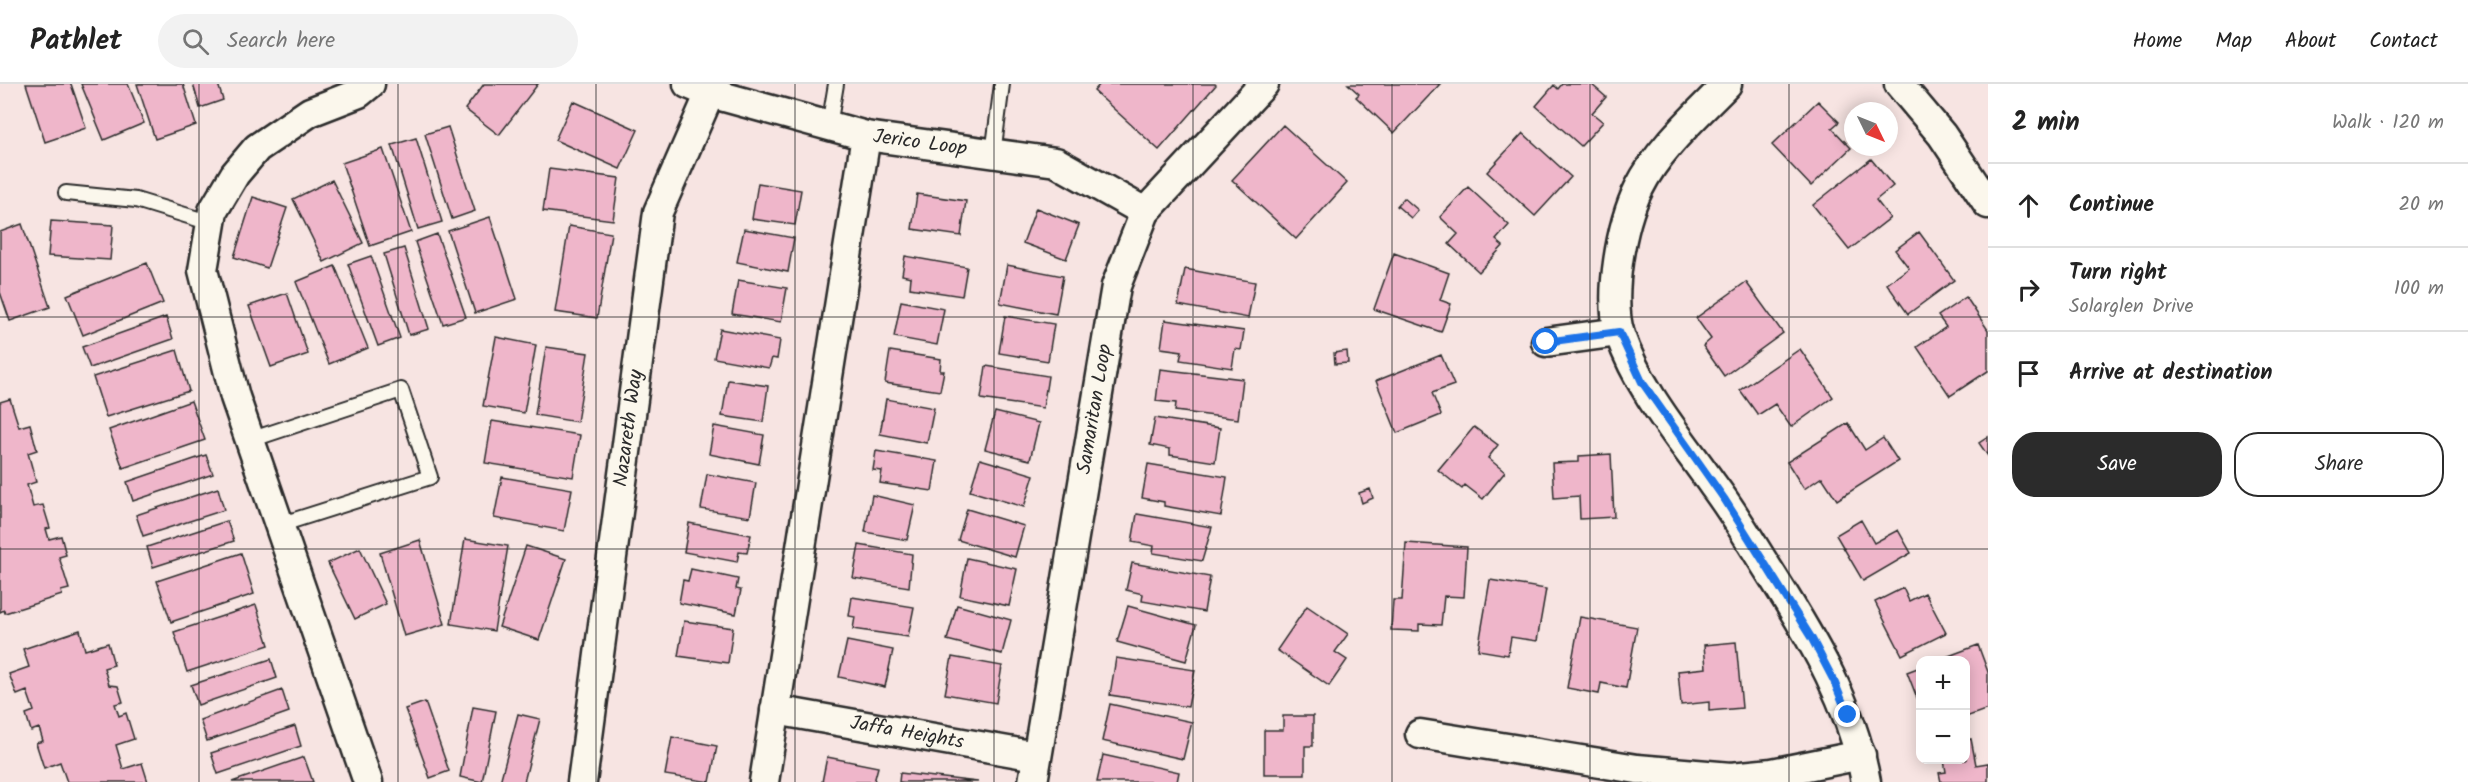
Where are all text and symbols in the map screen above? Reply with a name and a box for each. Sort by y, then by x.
search box [158,14,578,68]
text: Pathlet [30,19,122,64]
text: Search here [227,24,335,59]
icon: search [179,25,212,58]
text: Home [2133,25,2182,58]
text: Map [2215,25,2252,58]
text: About [2285,25,2336,58]
text: Contact [2369,25,2438,58]
north arrow [1844,102,1898,156]
text: 2 min [2012,102,2080,144]
text: Walk · 120 m [2332,107,2444,139]
street label: Jerico Loop [871,121,969,166]
text: Continue [2069,188,2154,223]
icon: ahead [2012,189,2045,222]
text: 20 m [2398,189,2444,221]
text: Turn right [2069,256,2167,291]
icon: right [2012,273,2045,306]
text: 100 m [2394,273,2444,305]
text: Solarglen Drive [2069,291,2193,323]
route start [1532,328,1558,354]
street label: Samaritan Loop [1069,341,1122,477]
text: Arrive at destination [2069,356,2272,391]
icon: arrive [2012,357,2045,390]
street label: Nazareth Way [606,367,653,489]
button: Save [2012,432,2222,497]
button: Share [2234,432,2444,497]
map controls [1916,656,1970,764]
button: + [1916,656,1970,710]
route end [1834,701,1860,727]
street label: Jaffa Heights [848,708,967,759]
button: − [1916,710,1970,764]

